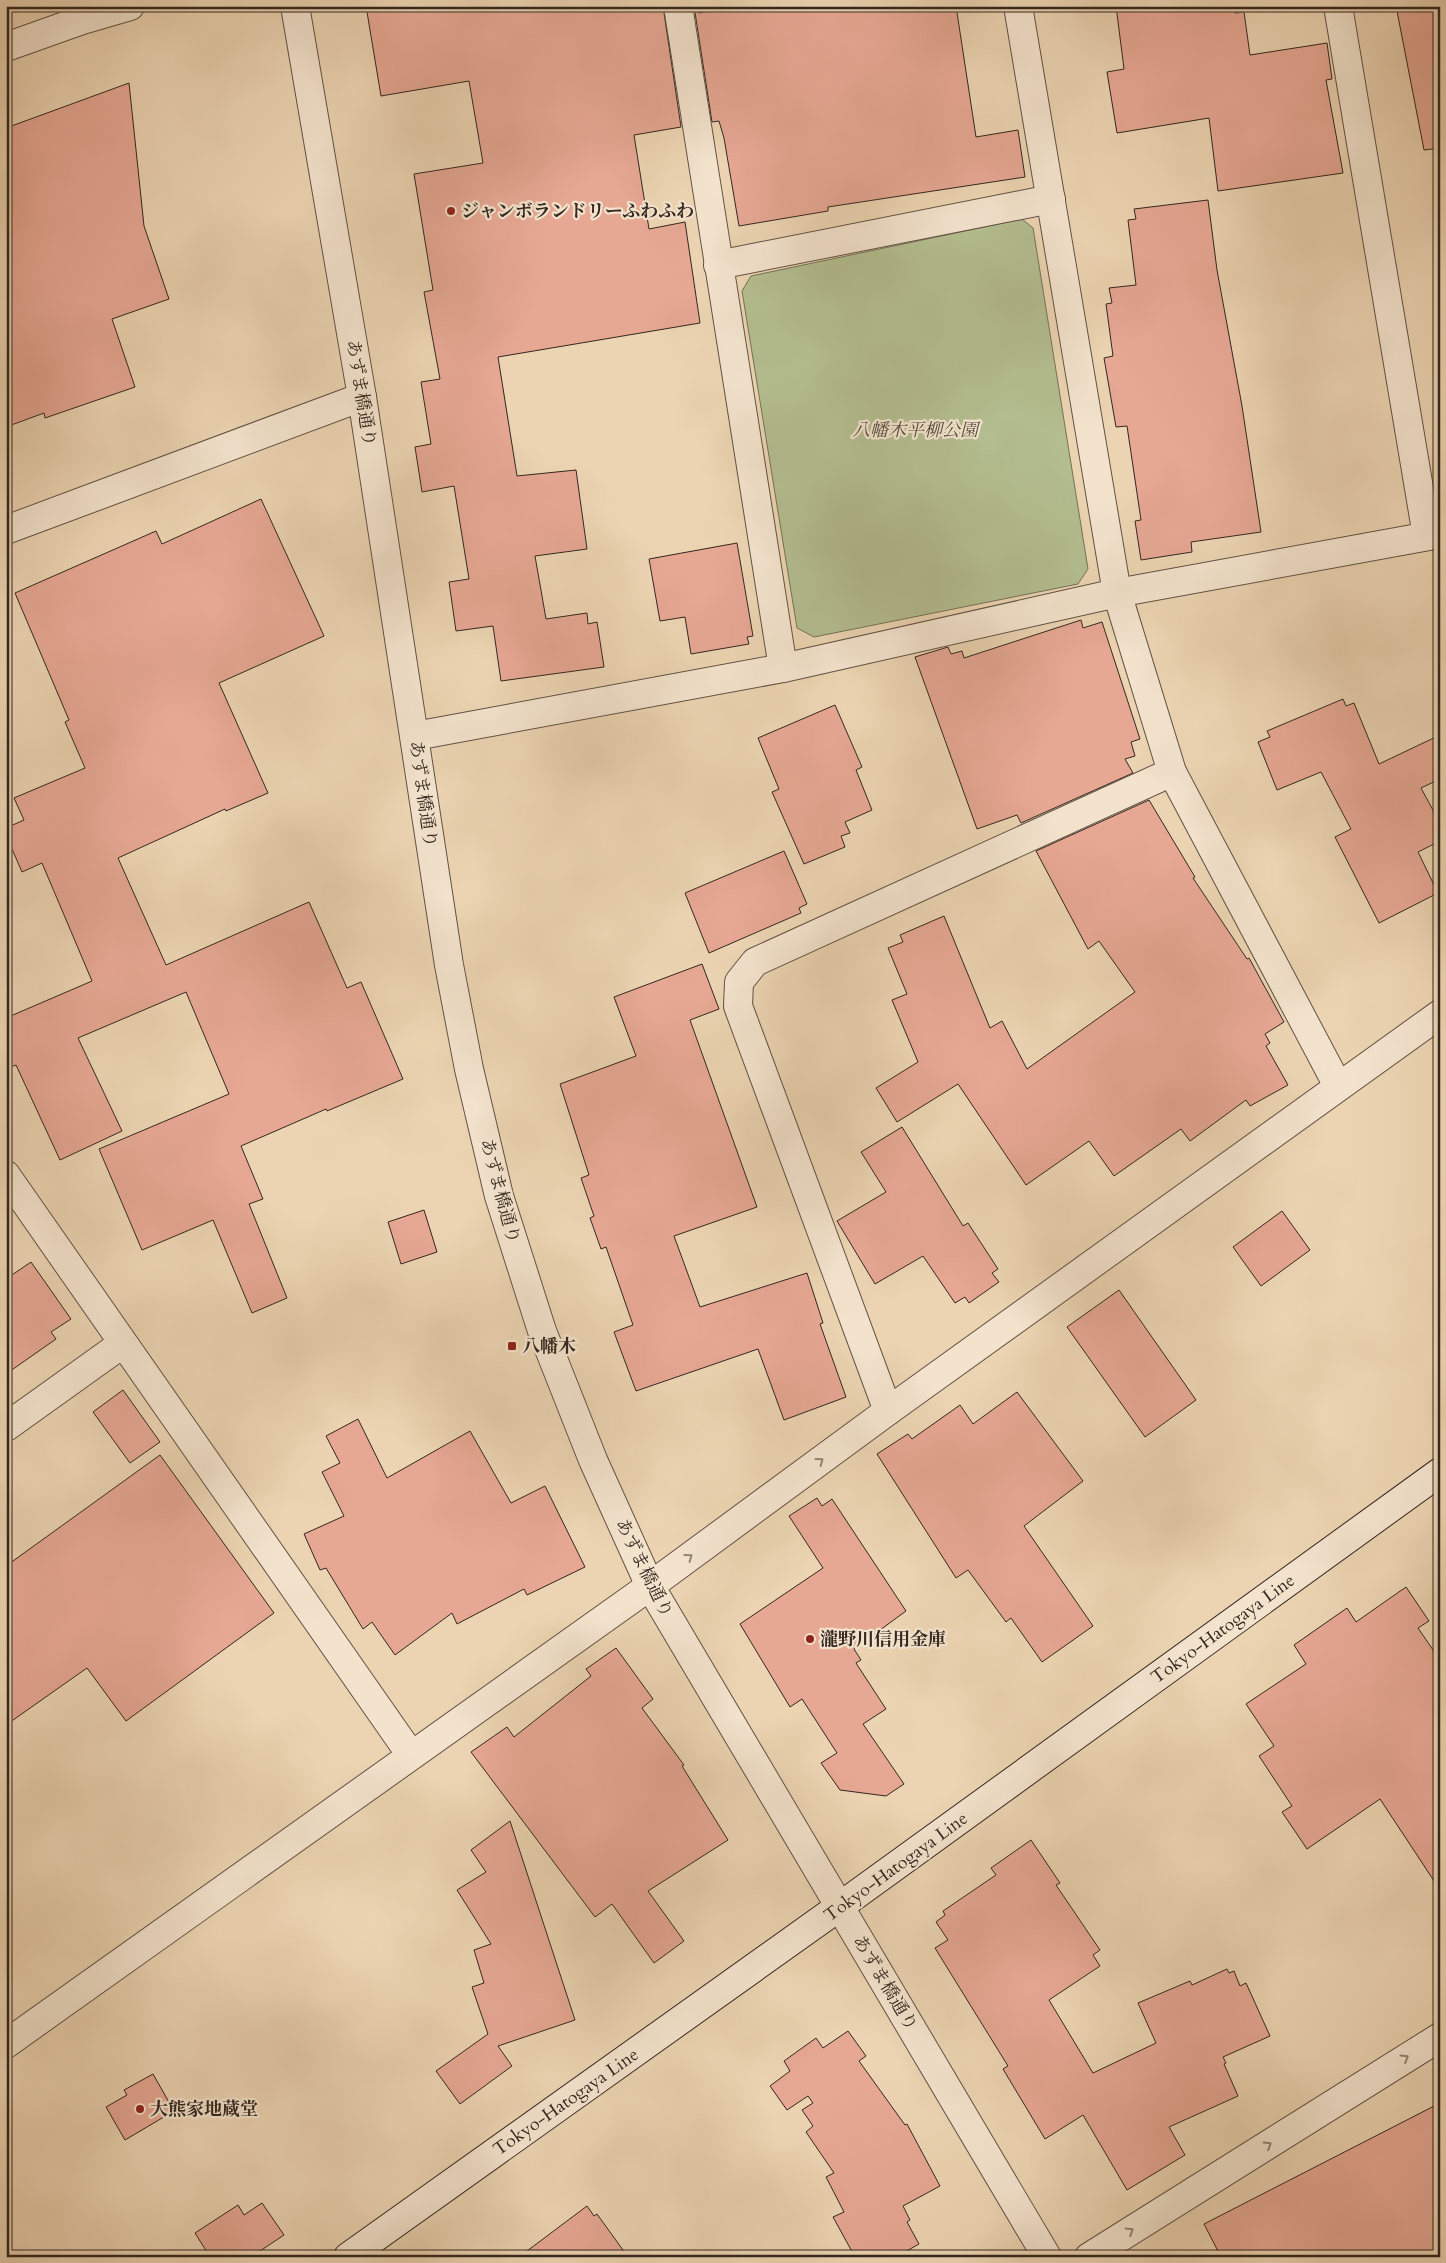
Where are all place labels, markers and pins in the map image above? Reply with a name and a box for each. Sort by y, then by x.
place label: ジャンボランドリーふわふわ [461,199,694,224]
marker: ジャンボランドリーふわふわ [445,205,457,217]
place label: 八幡木 [522,1334,576,1359]
marker: 八幡木 [506,1340,518,1352]
place label: 瀧野川信用金庫 [820,1627,946,1652]
marker: 瀧野川信用金庫 [804,1633,816,1645]
place label: 大熊家地蔵堂 [150,2097,258,2122]
marker: 大熊家地蔵堂 [134,2103,146,2115]

